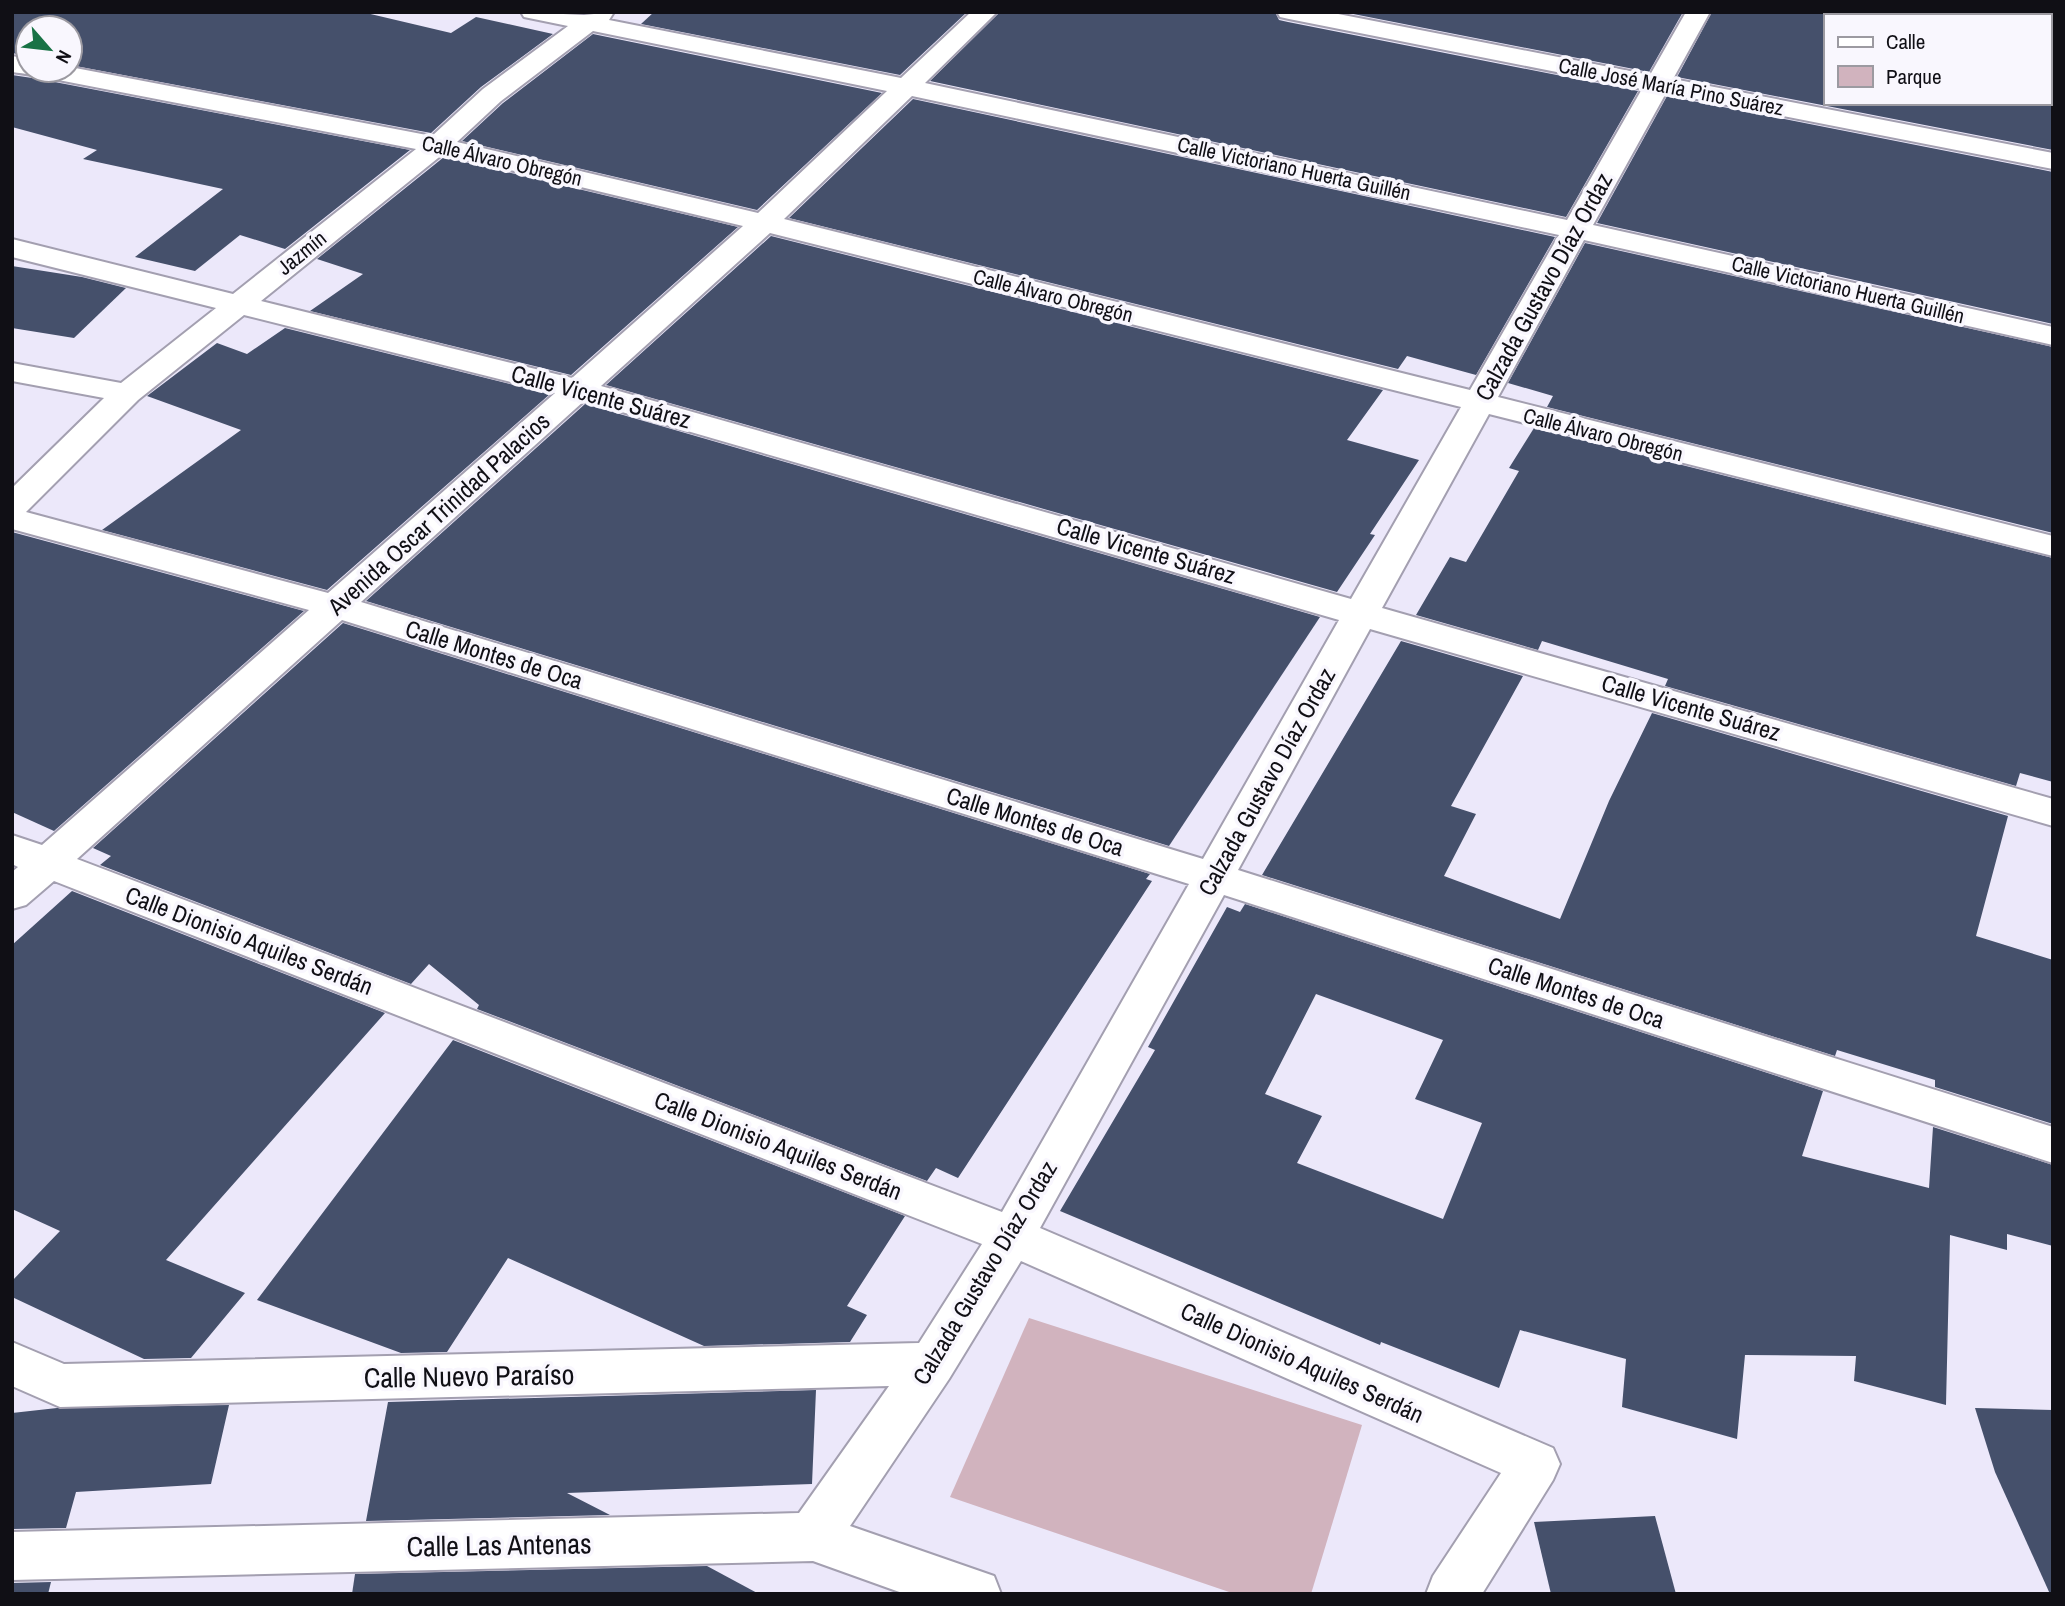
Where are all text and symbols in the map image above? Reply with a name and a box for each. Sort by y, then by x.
north arrow [14,14,84,84]
legend [1824,14,2051,105]
text: Calle [1886,27,1925,56]
text: N [50,46,78,68]
street label: Calle José María Pino Suárez [1556,50,1787,123]
text: Parque [1886,62,1942,91]
street label: Calle Álvaro Obregón [419,128,585,193]
street label: Calle Victoriano Huerta Guillén [1175,130,1414,207]
street label: Calzada Gustavo Díaz Ordaz [1467,167,1619,406]
street label: Jazmín [271,224,332,281]
street label: Calle Victoriano Huerta Guillén [1729,249,1967,330]
street label: Calle Álvaro Obregón [970,262,1136,329]
street label: Calle Vicente Suárez [508,357,695,435]
street label: Calle Álvaro Obregón [1520,401,1686,468]
street label: Avenida Oscar Trinidad Palacios [320,405,556,622]
street label: Calle Vicente Suárez [1053,509,1240,591]
street label: Calle Montes de Oca [402,612,587,696]
street label: Calzada Gustavo Díaz Ordaz [1190,662,1342,901]
street label: Calle Vicente Suárez [1598,666,1785,748]
street label: Calle Montes de Oca [943,779,1128,863]
street label: Calle Dionisio Aquiles Serdán [121,878,378,1002]
street label: Calle Montes de Oca [1484,948,1669,1036]
street label: Calle Dionisio Aquiles Serdán [650,1083,907,1207]
street label: Calzada Gustavo Díaz Ordaz [905,1154,1064,1390]
street label: Calle Dionisio Aquiles Serdán [1176,1294,1429,1430]
street label: Calle Nuevo Paraíso [363,1355,575,1397]
street label: Calle Las Antenas [406,1524,592,1566]

